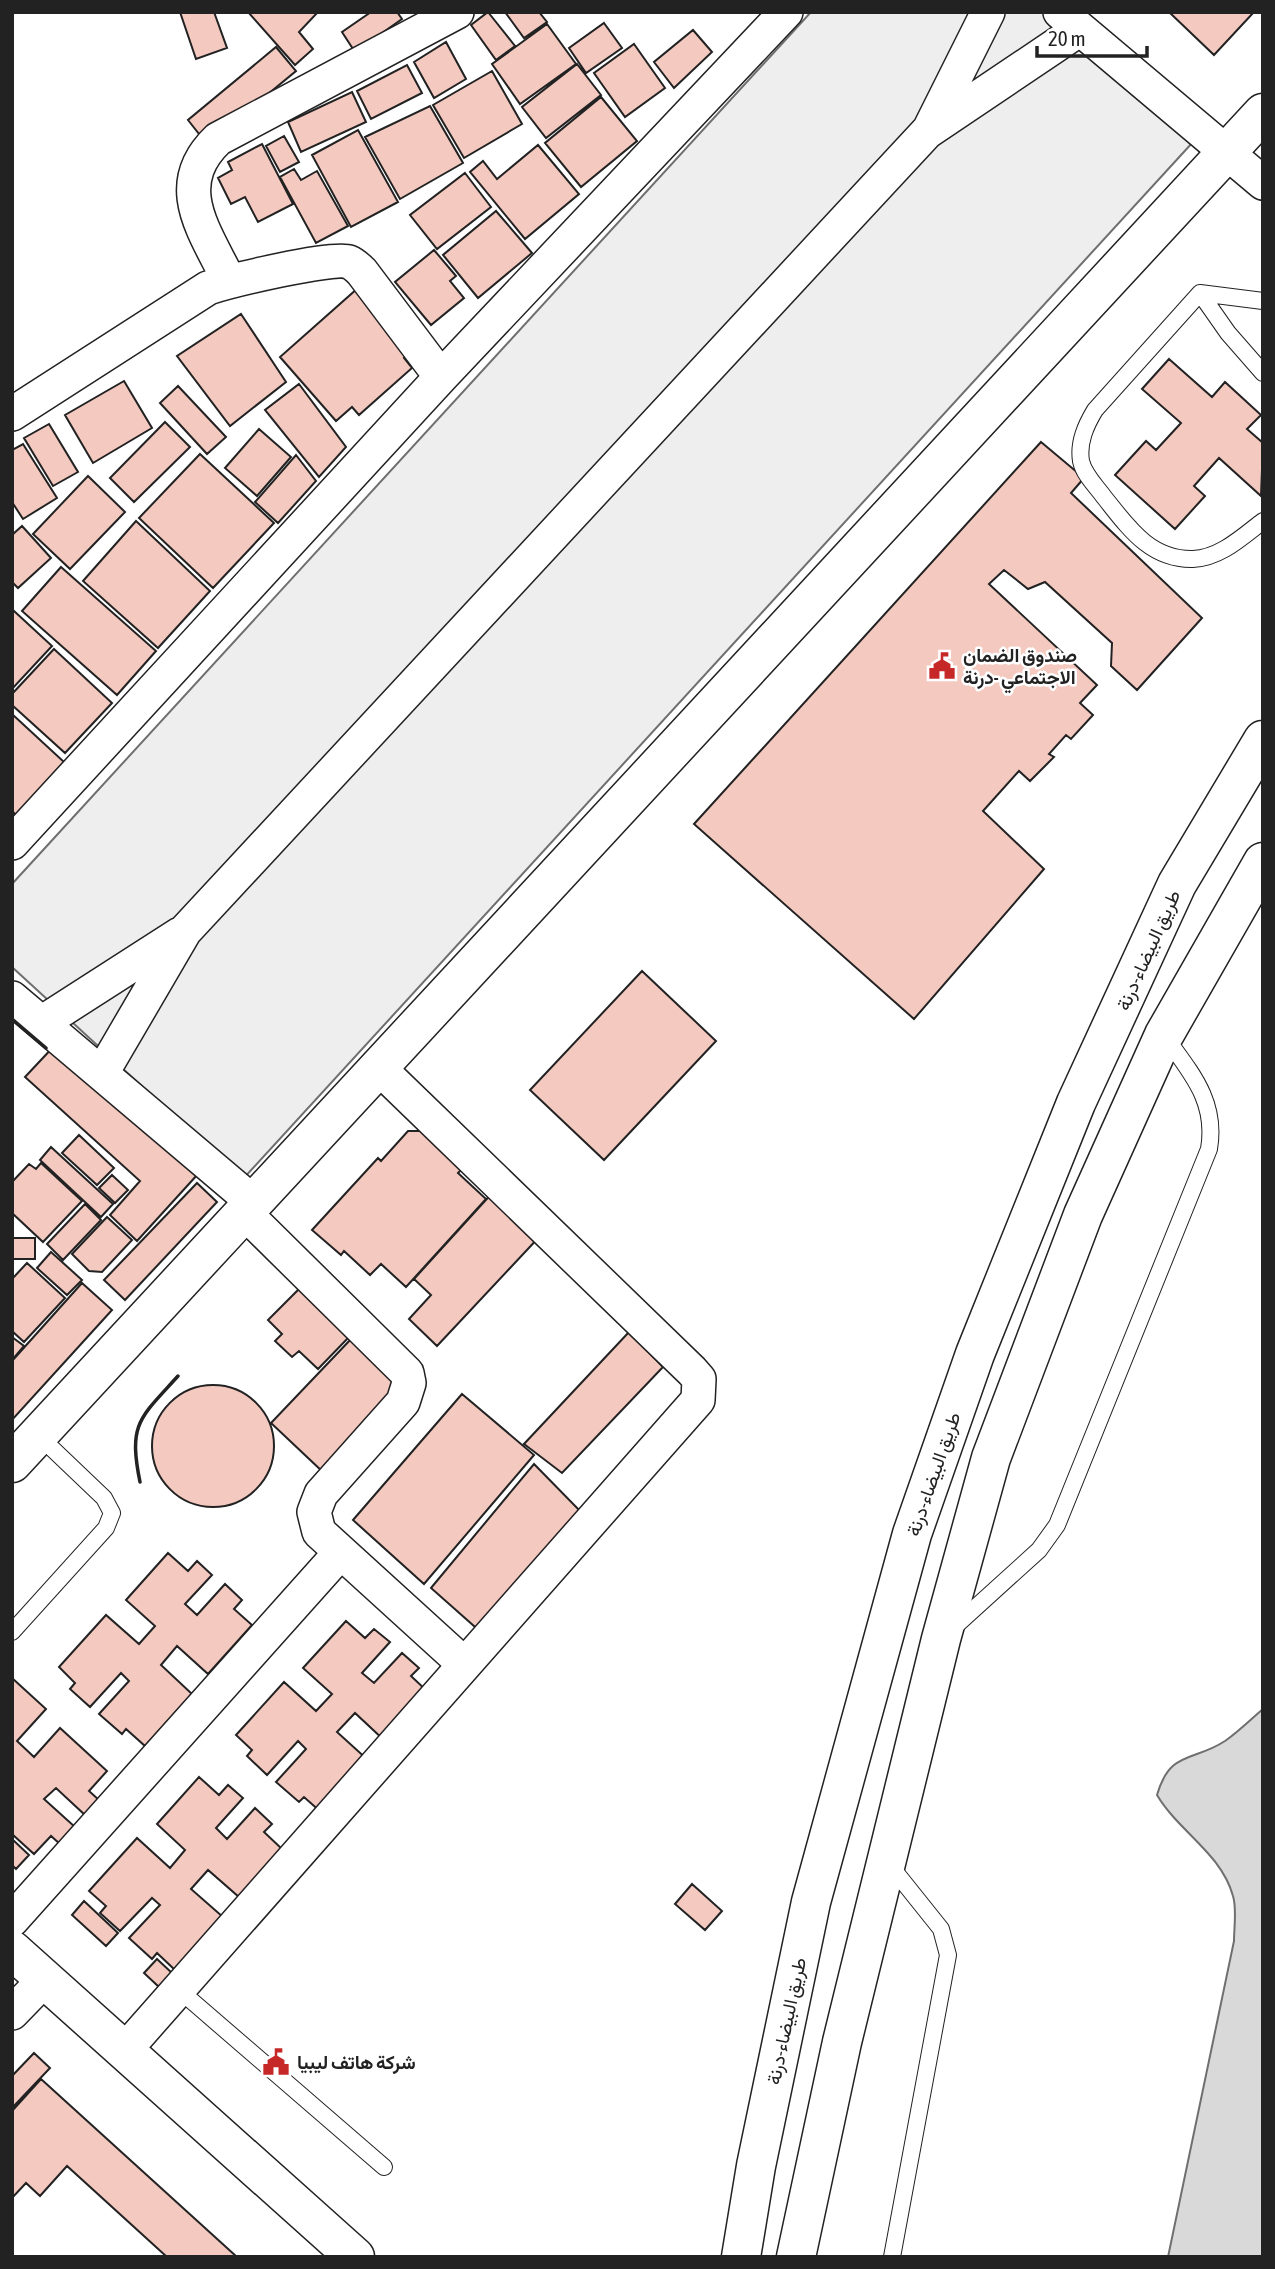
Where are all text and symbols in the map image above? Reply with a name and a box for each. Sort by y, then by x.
scale bar [1037,14,1147,58]
text: 20 m [1048,26,1086,50]
place label: صندوق الضمان الاجتماعي -درنة [963,644,1077,694]
public building icon: صندوق الضمان الاجتماعي -درنة [927,651,957,681]
street label: طريق البيضاء-درنة [1112,886,1185,1014]
street label: طريق البيضاء-درنة [902,1409,965,1539]
street label: طريق البيضاء-درنة [762,1955,811,2087]
public building icon: شركة هاتف ليبيا [261,2047,291,2077]
place label: شركة هاتف ليبيا [297,2051,416,2075]

